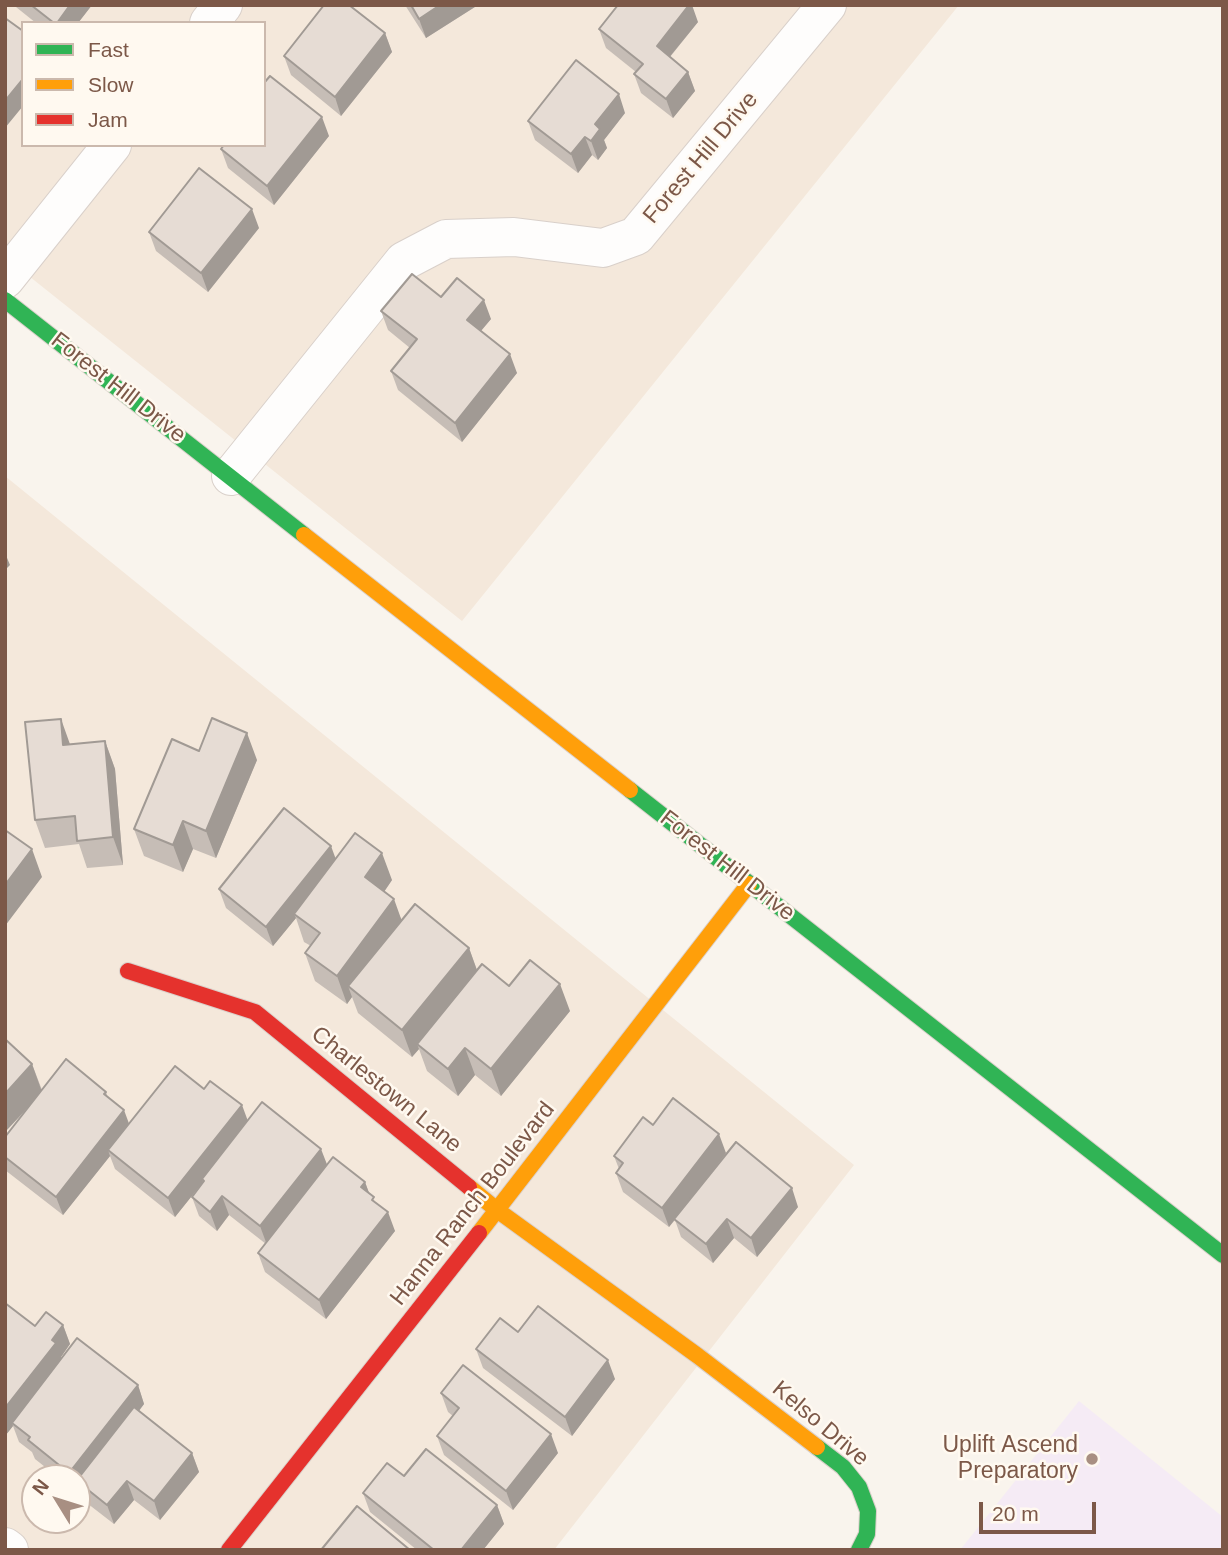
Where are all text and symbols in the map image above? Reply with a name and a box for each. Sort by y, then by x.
legend [21,21,266,147]
text: Fast [88,38,129,61]
text: Slow [88,73,134,96]
street label: Forest Hill Drive [638,86,764,230]
text: Jam [88,108,128,131]
street label: Forest Hill Drive [45,327,191,449]
street label: Forest Hill Drive [654,805,800,927]
street label: Charlestown Lane [305,1021,467,1159]
street label: Hanna Ranch Boulevard [385,1097,561,1311]
street label: Kelso Drive [766,1376,874,1472]
place label: Uplift Ascend Preparatory [942,1432,1078,1486]
marker: Uplift Ascend Preparatory [1084,1451,1100,1467]
north arrow [21,1464,91,1534]
text: N [28,1475,53,1499]
scale bar [983,1488,1100,1532]
text: 20 m [992,1502,1039,1525]

